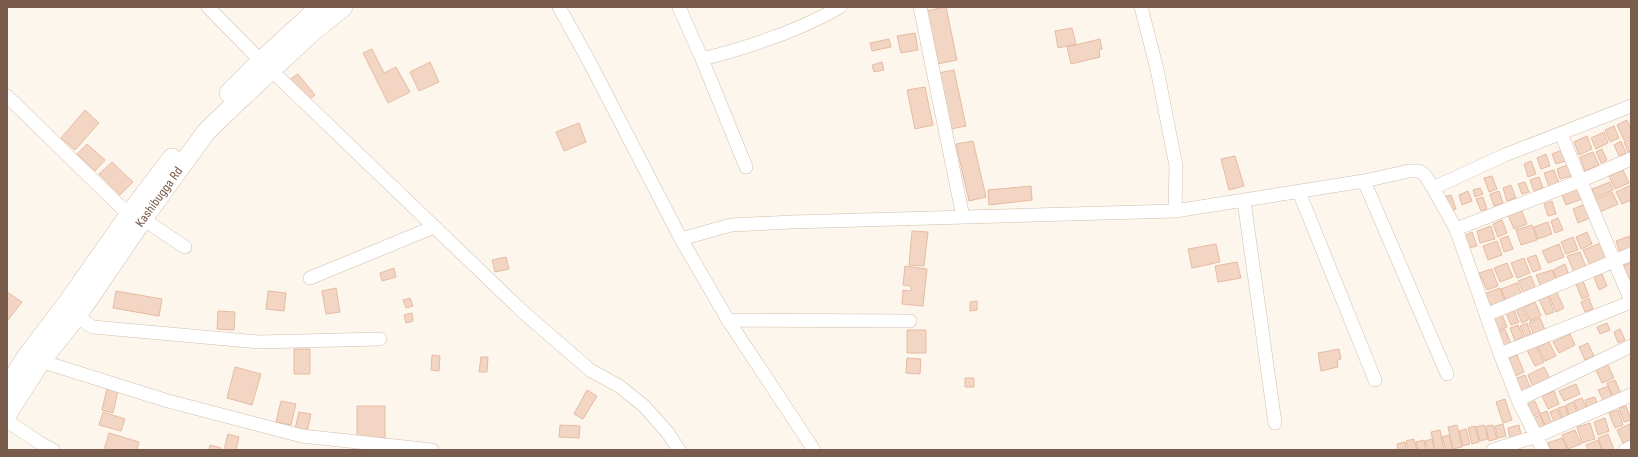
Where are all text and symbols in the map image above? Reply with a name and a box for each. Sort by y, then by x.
street label: Kashibugga Rd [133,164,185,230]

